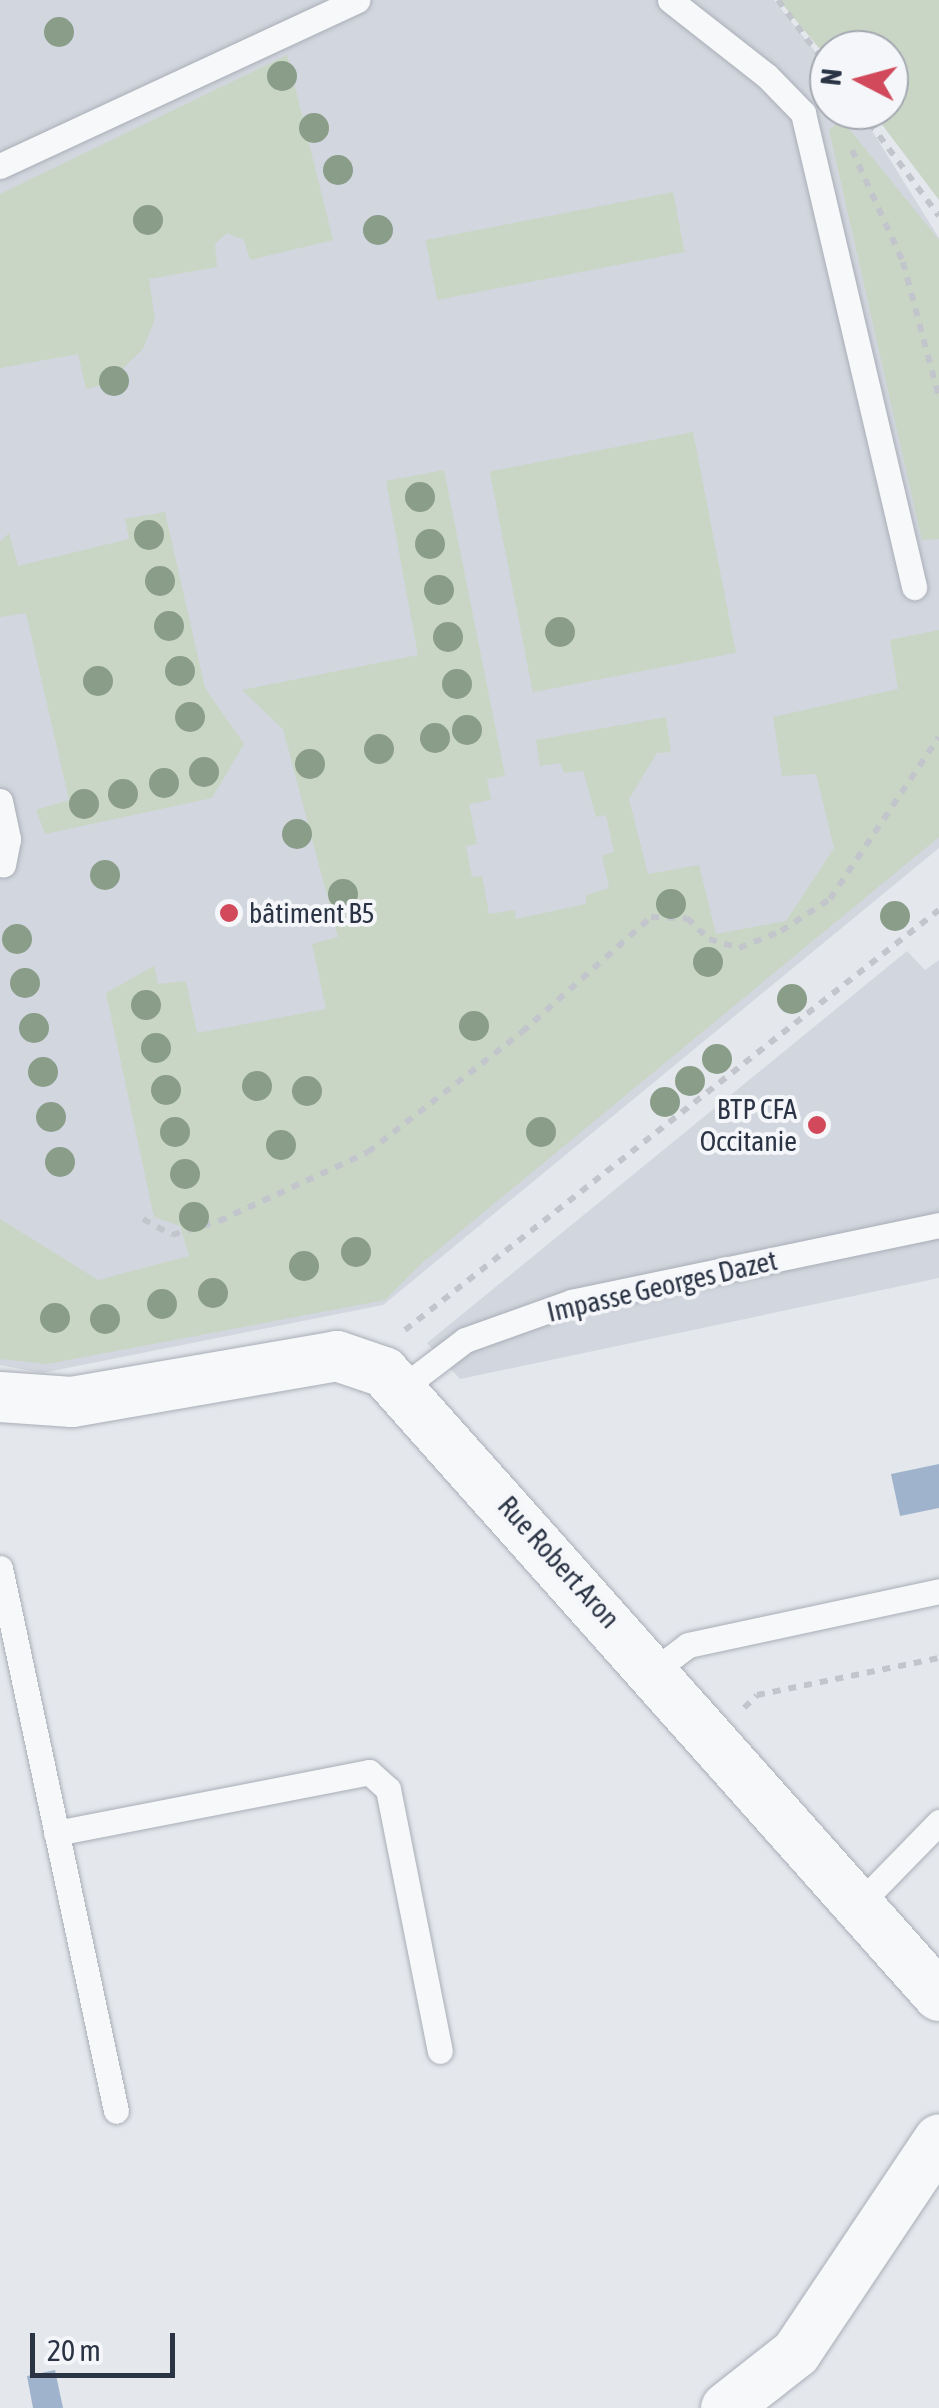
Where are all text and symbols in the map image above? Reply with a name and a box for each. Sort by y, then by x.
north arrow [809,30,909,130]
text: N [814,67,848,87]
place label: bâtiment B5 [249,896,375,930]
marker: bâtiment B5 [218,902,240,924]
place label: BTP CFA Occitanie [700,1092,797,1158]
marker: BTP CFA Occitanie [806,1114,828,1136]
street label: Impasse Georges Dazet [544,1243,780,1329]
street label: Rue Robert Aron [491,1489,627,1635]
scale bar [35,2313,180,2375]
text: 20 m [47,2333,101,2367]

